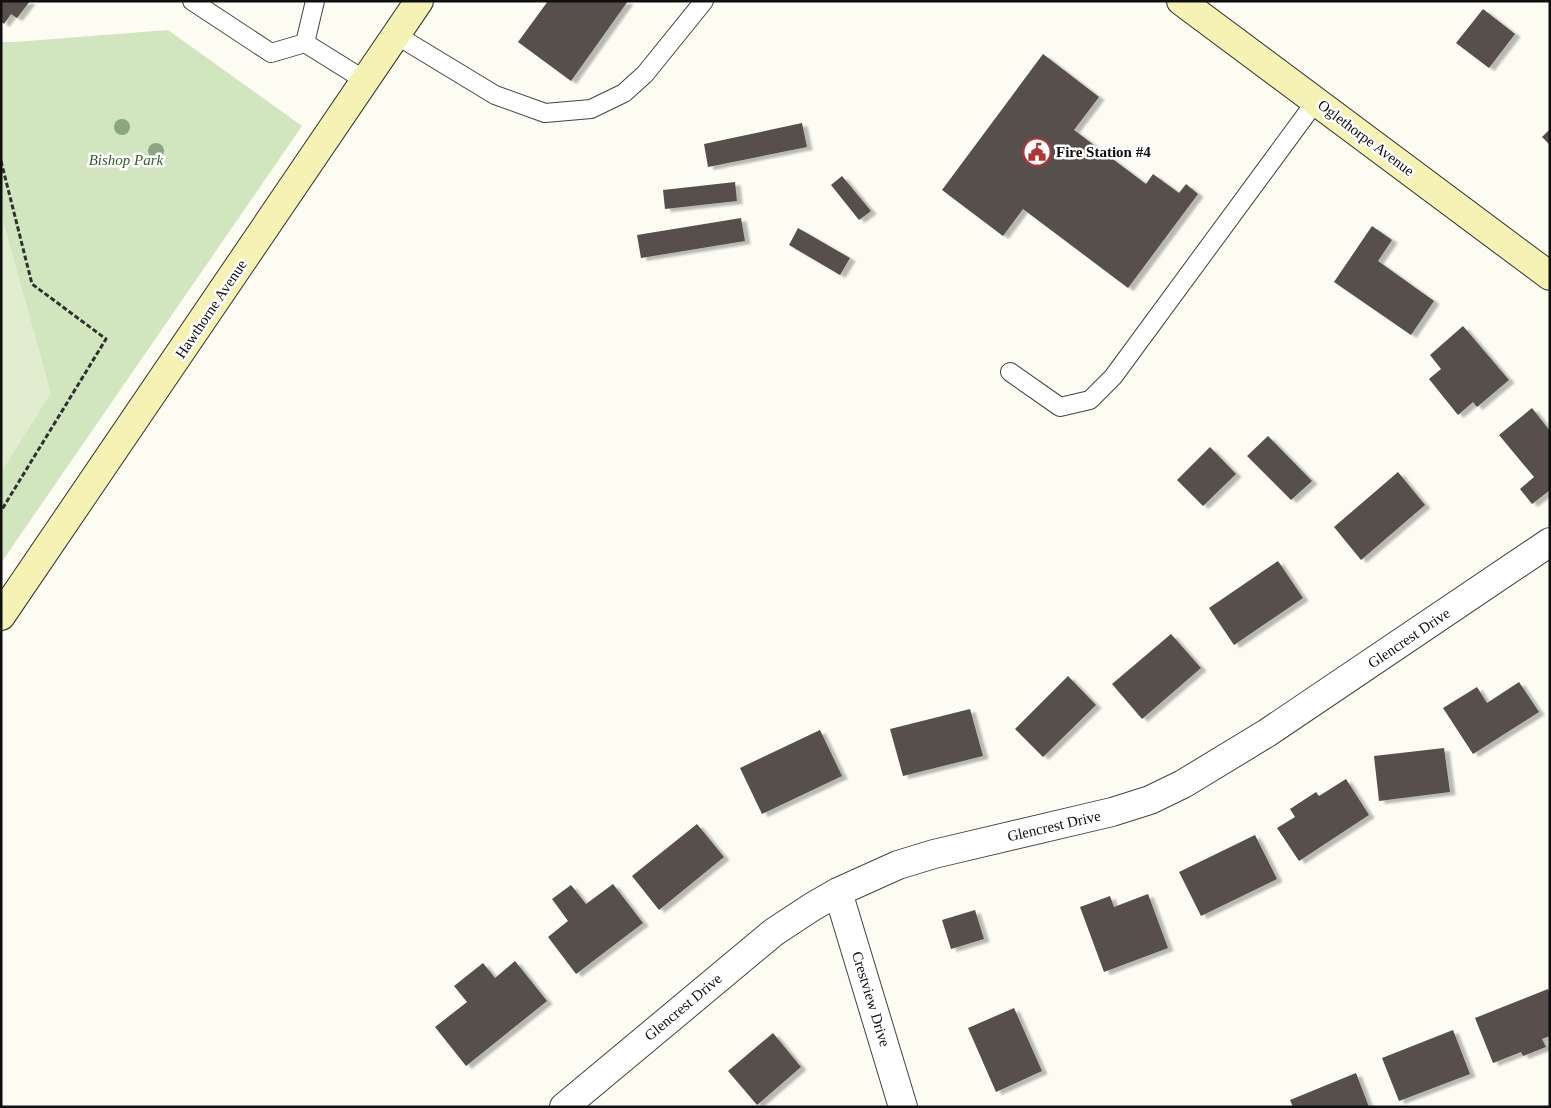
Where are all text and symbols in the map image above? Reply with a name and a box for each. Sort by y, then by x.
street label: Oglethorpe Avenue [1315,97,1417,179]
public building icon: Fire Station #4 [1022,137,1052,167]
place label: Fire Station #4 [1056,144,1151,160]
park label: Bishop Park [89,152,164,168]
street label: Hawthorne Avenue [172,257,250,361]
street label: Glencrest Drive [1365,605,1453,671]
street label: Glencrest Drive [1006,807,1103,845]
street label: Crestview Drive [849,949,893,1049]
street label: Glencrest Drive [641,970,725,1044]

